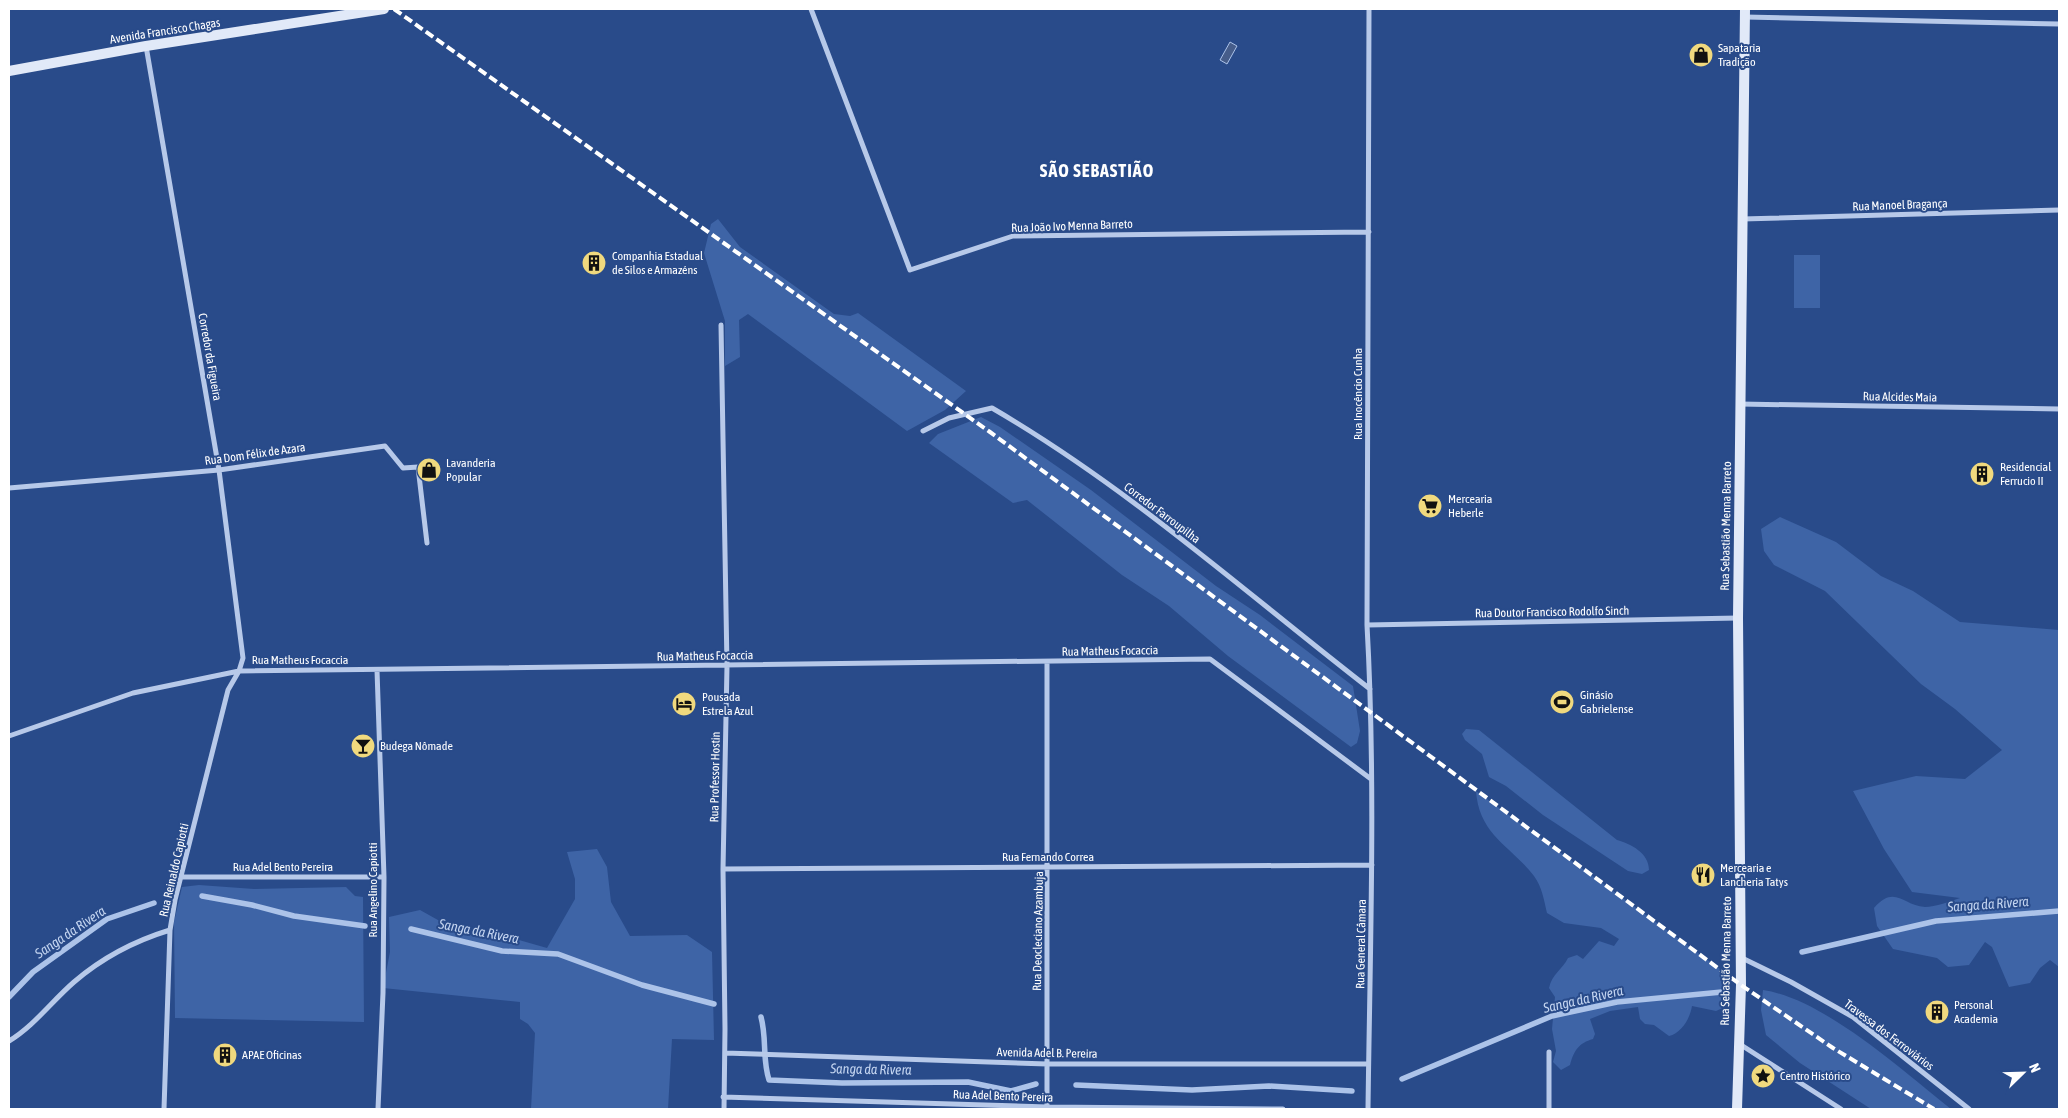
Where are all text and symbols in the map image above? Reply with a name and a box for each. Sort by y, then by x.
street label: Avenida Francisco Chagas [109,15,221,47]
place label: Sapataria Tradição [1718,41,1761,69]
shop icon: Sapataria Tradição [1688,42,1714,68]
district label: SÃO SEBASTIÃO [1040,160,1154,181]
street label: Rua Manoel Bragança [1852,196,1948,214]
street label: Rua João Ivo Menna Barreto [1011,217,1133,235]
place label: Companhia Estadual de Silos e Armazéns [612,249,704,277]
building icon: Companhia Estadual de Silos e Armazéns [581,250,607,276]
street label: Corredor da Figueira [195,312,225,402]
street label: Rua Inocêncio Cunha [1351,348,1365,440]
street label: Rua Alcides Maia [1863,389,1937,405]
street label: Rua Dom Félix de Azara [204,440,306,468]
place label: Lavanderia Popular [446,456,495,484]
shop icon: Lavanderia Popular [416,457,442,483]
place label: Residencial Ferrucio II [2000,460,2052,488]
street label: Rua Sebastião Menna Barreto [1718,461,1734,591]
building icon: Residencial Ferrucio II [1969,461,1995,487]
street label: Corredor Farroupilha [1121,480,1203,546]
place label: Mercearia Heberle [1448,492,1492,520]
supermarket icon: Mercearia Heberle [1417,493,1443,519]
street label: Rua Doutor Francisco Rodolfo Sinch [1475,604,1629,620]
street label: Rua Matheus Focaccia [1062,643,1158,659]
street label: Rua Matheus Focaccia [657,648,753,664]
street label: Rua Matheus Focaccia [252,653,348,667]
place label: Ginásio Gabrielense [1580,688,1633,716]
sports icon: Ginásio Gabrielense [1549,689,1575,715]
place label: Pousada Estrela Azul [702,690,754,718]
hotel icon: Pousada Estrela Azul [671,691,697,717]
street label: Rua Professor Hostin [707,731,723,823]
bar icon: Budega Nômade [350,733,376,759]
place label: Budega Nômade [380,739,453,753]
street label: Rua Reinaldo Capiotti [156,822,192,918]
street label: Rua Angelino Capiotti [366,843,380,937]
street label: Rua Fernando Correa [1002,850,1094,864]
street label: Rua Adel Bento Pereira [233,860,333,874]
place label: Mercearia e Lancheria Tatys [1720,861,1788,889]
restaurant icon: Mercearia e Lancheria Tatys [1690,862,1716,888]
street label: Rua Deocleciano Azambuja [1030,871,1046,991]
water label: Sanga da Rivera [1946,893,2030,915]
street label: Rua Sebastião Menna Barreto [1718,896,1734,1026]
street label: Rua General Câmara [1353,899,1369,989]
water label: Sanga da Rivera [31,902,109,962]
water label: Sanga da Rivera [437,915,521,947]
water label: Sanga da Rivera [1541,982,1625,1016]
street label: Travessa dos Ferroviários [1841,997,1937,1073]
place label: Personal Academia [1954,998,1998,1026]
building icon: Personal Academia [1924,999,1950,1025]
building icon: APAE Oficinas [212,1042,238,1068]
street label: Avenida Adel B. Pereira [996,1045,1098,1061]
place label: APAE Oficinas [242,1048,302,1062]
north arrow [1998,1048,2048,1098]
water label: Sanga da Rivera [829,1060,912,1078]
text: N [2026,1061,2044,1075]
place icon: Centro Histórico [1750,1063,1776,1089]
place label: Centro Histórico [1780,1069,1851,1083]
street label: Rua Adel Bento Pereira [953,1087,1053,1105]

